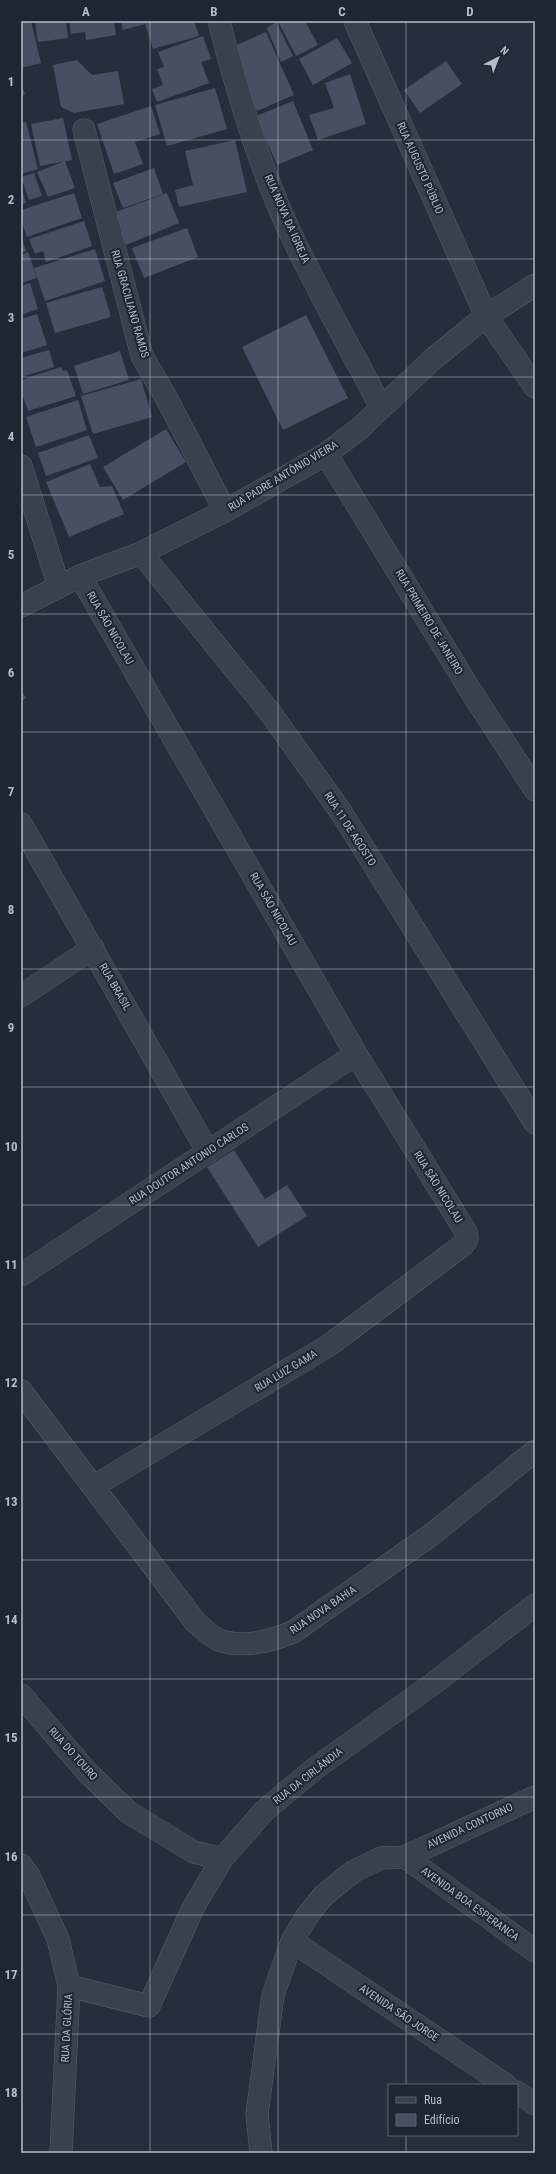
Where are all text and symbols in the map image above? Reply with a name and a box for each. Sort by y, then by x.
text: A [82,4,90,19]
text: B [210,4,218,19]
text: C [338,4,346,19]
text: D [466,4,474,19]
north arrow [478,38,518,78]
text: N [497,44,511,58]
text: 1 [8,74,14,89]
street label: RUA AUGUSTO PÚBLIO [394,120,446,216]
street label: RUA NOVA DA IGREJA [262,173,313,266]
text: 2 [8,192,15,207]
street label: RUA GRACILIANO RAMOS [108,249,152,360]
text: 3 [8,310,14,325]
text: 4 [8,429,15,444]
street label: RUA PADRE ANTÔNIO VIEIRA [226,438,341,514]
text: 5 [8,547,15,562]
street label: RUA PRIMEIRO DE JANEIRO [392,567,466,677]
street label: RUA SÃO NICOLAU [84,589,136,667]
text: 6 [8,665,15,680]
text: 7 [8,784,15,799]
street label: RUA 11 DE AGOSTO [321,790,379,868]
street label: RUA SÃO NICOLAU [247,870,299,948]
text: 8 [8,902,14,917]
street label: RUA BRASIL [96,961,134,1013]
text: 9 [8,1020,14,1035]
street label: RUA DOUTOR ANTONIO CARLOS [127,1120,251,1208]
text: 10 [4,1139,18,1154]
street label: RUA SÃO NICOLAU [411,1149,465,1225]
text: 11 [4,1257,18,1272]
street label: RUA LUIZ GAMA [252,1347,320,1395]
text: 12 [4,1375,18,1390]
text: 13 [4,1494,18,1509]
street label: RUA NOVA BAHIA [287,1583,359,1637]
text: 14 [4,1612,18,1627]
street label: RUA DO TOURO [46,1725,100,1783]
text: 15 [4,1730,18,1745]
street label: RUA DA CIRLÂNDIA [271,1744,346,1807]
street label: AVENIDA CONTORNO [425,1800,515,1852]
text: 16 [4,1849,18,1864]
street label: AVENIDA BOA ESPERANCA [419,1864,522,1944]
text: 17 [4,1967,18,1982]
street label: AVENIDA SÃO JORGE [357,1982,442,2045]
street label: RUA DA GLÓRIA [59,1993,75,2063]
legend [388,2084,518,2136]
text: 18 [4,2085,18,2100]
text: Rua [424,2093,442,2107]
text: Edifício [424,2113,460,2127]

